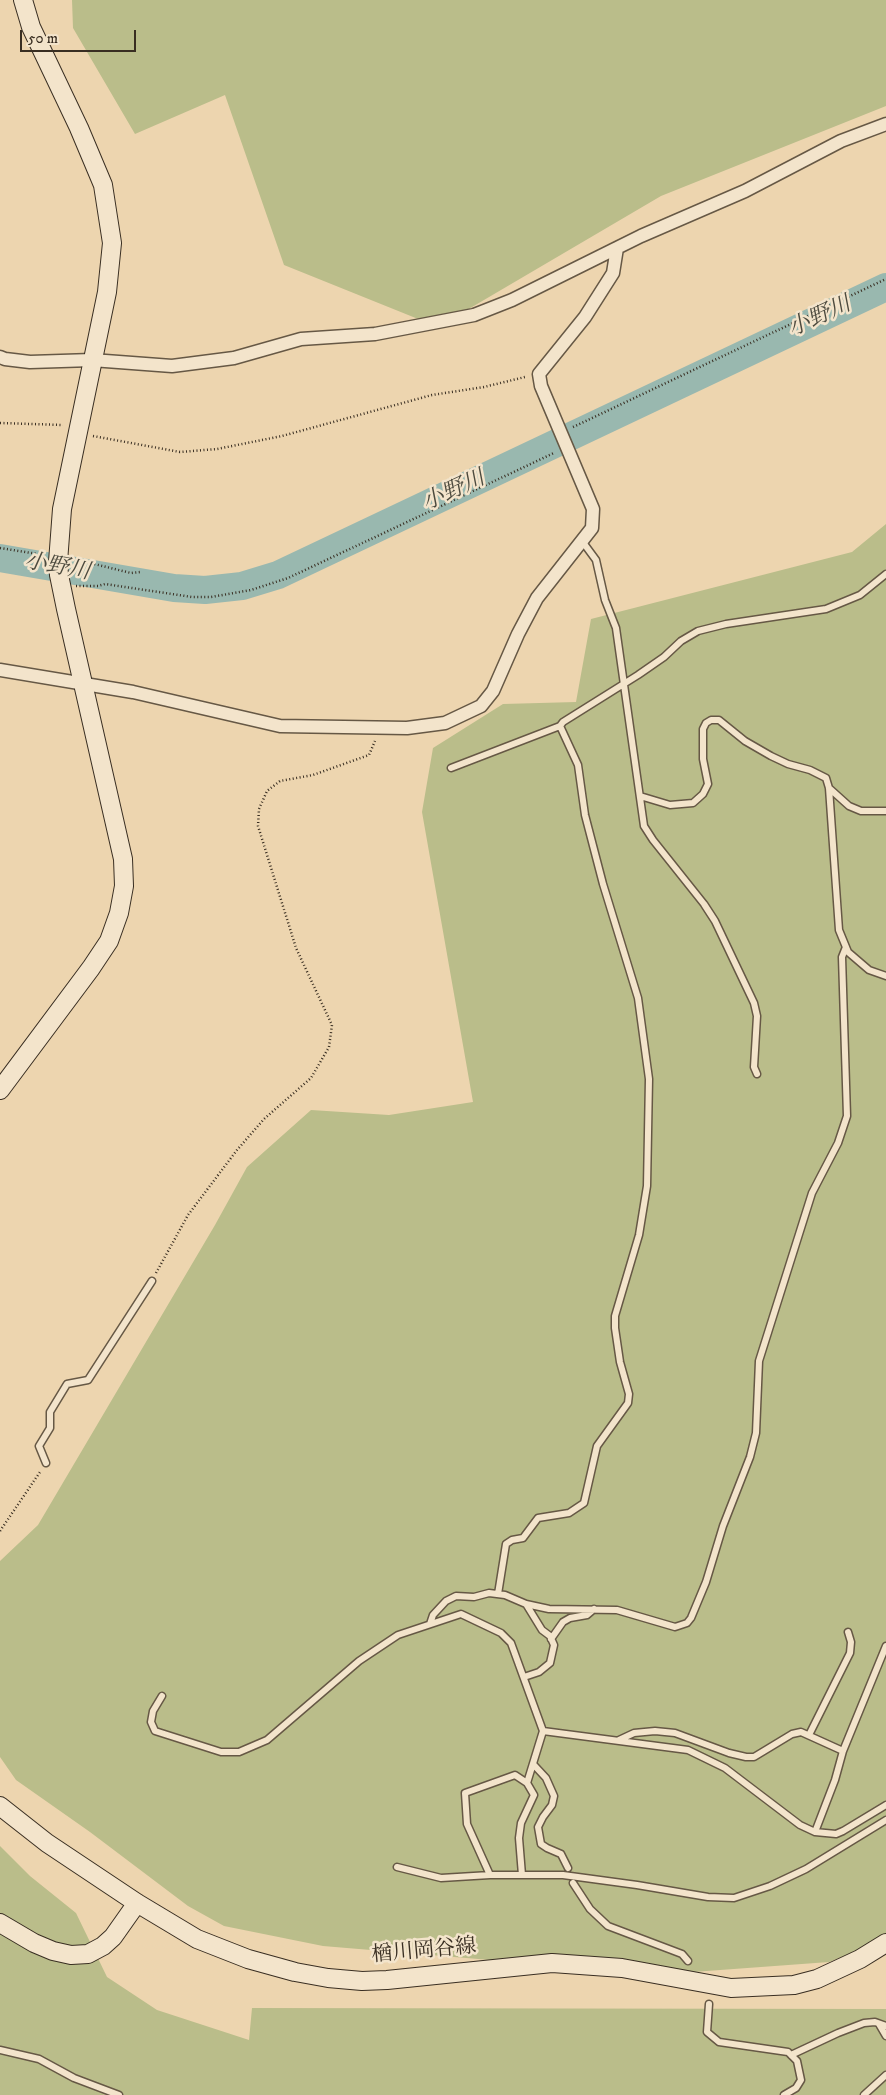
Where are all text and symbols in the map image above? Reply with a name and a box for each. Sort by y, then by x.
scale bar [22,20,139,52]
text: 50 m [28,29,58,48]
water label: 小野川 [785,292,855,344]
water label: 小野川 [419,466,489,518]
water label: 小野川 [22,549,92,587]
street label: 楢川岡谷線 [371,1935,477,1969]

